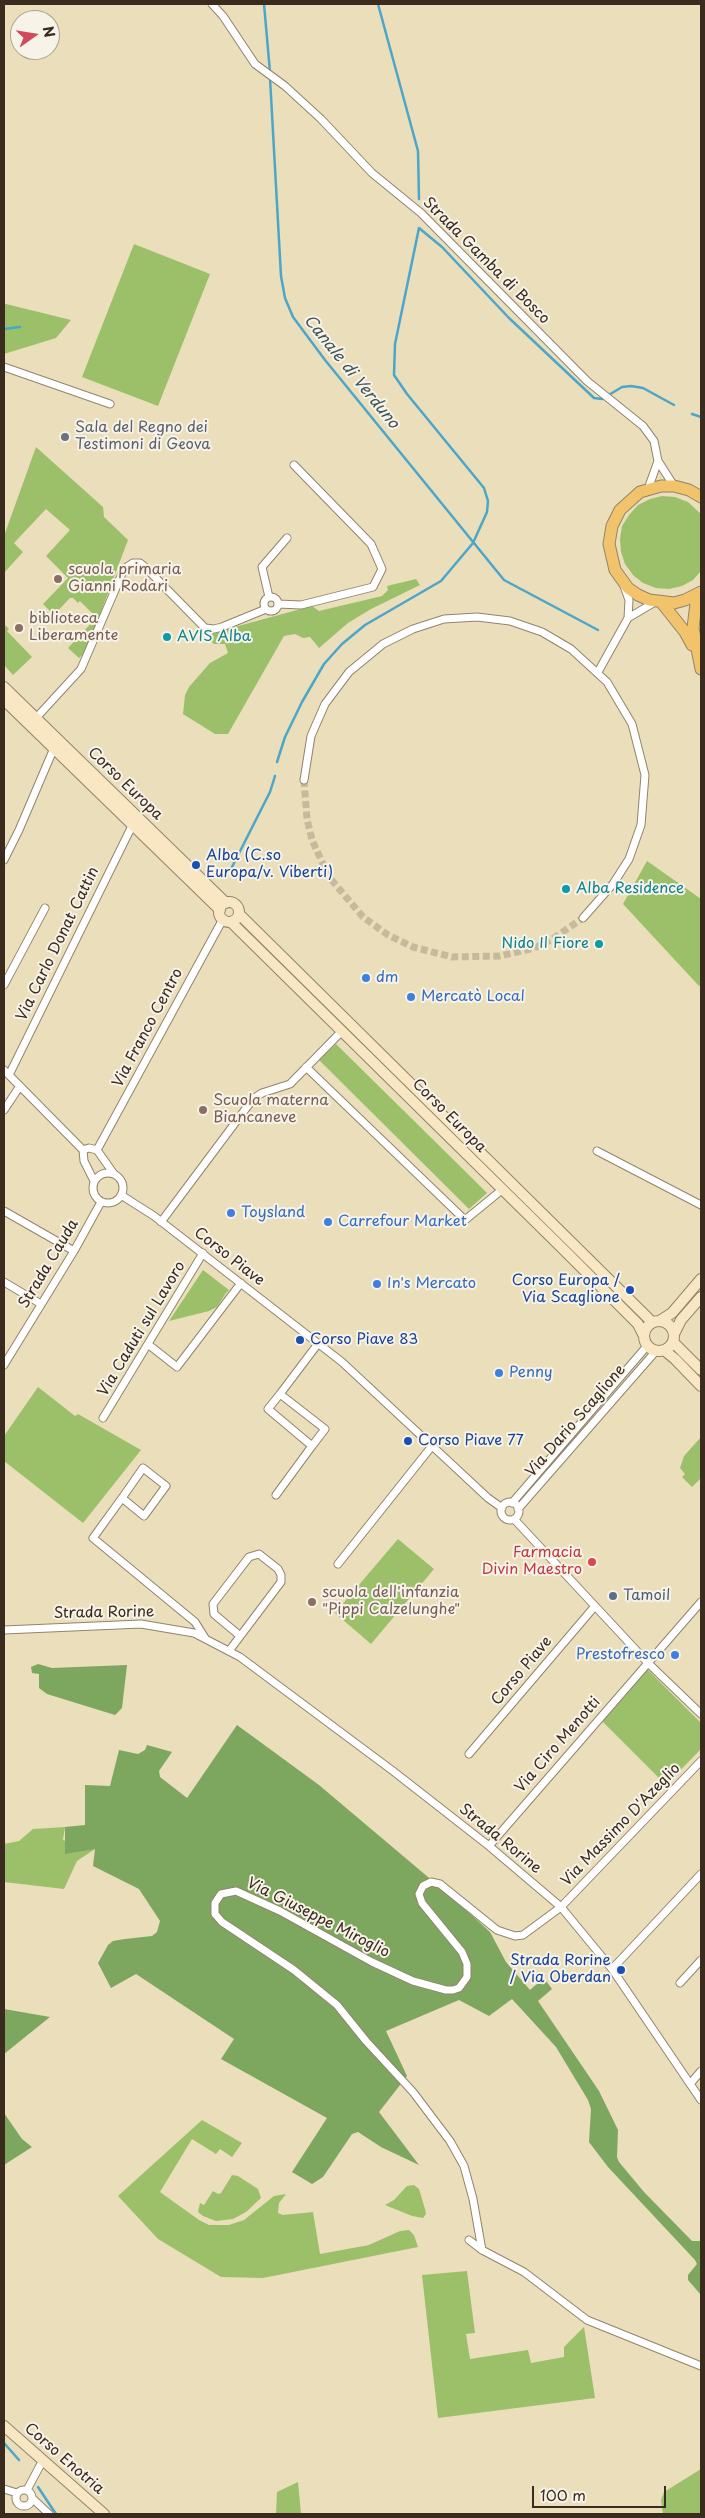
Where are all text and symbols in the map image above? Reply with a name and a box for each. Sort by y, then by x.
north arrow [10,10,60,60]
text: N [38,24,61,40]
street label: Strada Gamba di Bosco [419,194,553,328]
water label: Canale di Verduno [299,311,403,433]
place label: Sala del Regno dei Testimoni di Geova [75,419,210,454]
marker: Sala del Regno dei Testimoni di Geova [59,431,71,443]
place label: scuola primaria Gianni Rodari [68,561,181,596]
marker: scuola primaria Gianni Rodari [52,573,64,585]
place label: biblioteca Liberamente [29,610,118,645]
marker: biblioteca Liberamente [13,622,25,634]
place label: AVIS Alba [177,628,251,646]
marker: AVIS Alba [161,631,173,643]
street label: Corso Europa [84,744,166,824]
place label: Alba (C.so Europa/v. Viberti) [206,847,333,882]
marker: Alba (C.so Europa/v. Viberti) [190,859,202,871]
street label: Via Carlo Donat Cattin [13,864,103,1024]
place label: Alba Residence [576,880,684,898]
marker: Alba Residence [560,883,572,895]
place label: Nido Il Fiore [502,935,589,953]
marker: Nido Il Fiore [593,938,605,950]
street label: Via Franco Centro [109,965,187,1091]
place label: dm [376,969,398,987]
marker: dm [360,972,372,984]
place label: Mercatò Local [421,988,525,1006]
marker: Mercatò Local [405,991,417,1003]
street label: Corso Europa [408,1075,490,1157]
place label: Scuola materna Biancaneve [213,1092,329,1127]
marker: Scuola materna Biancaneve [197,1104,209,1116]
place label: Toysland [241,1204,305,1222]
marker: Toysland [225,1207,237,1219]
place label: Carrefour Market [338,1213,467,1231]
street label: Strada Cauda [15,1216,83,1312]
marker: Carrefour Market [322,1216,334,1228]
street label: Corso Piave [190,1224,268,1290]
street label: Via Caduti sul Lavoro [95,1258,189,1400]
place label: Corso Europa / Via Scaglione [512,1272,620,1307]
place label: In's Mercato [387,1275,476,1293]
marker: In's Mercato [371,1278,383,1290]
marker: Corso Europa / Via Scaglione [624,1284,636,1296]
place label: Corso Piave 83 [310,1331,418,1349]
marker: Corso Piave 83 [294,1334,306,1346]
street label: Via Dario Scaglione [522,1361,630,1481]
place label: Penny [509,1364,553,1382]
marker: Penny [493,1367,505,1379]
place label: Corso Piave 77 [418,1432,524,1450]
marker: Corso Piave 77 [402,1435,414,1447]
place label: Farmacia Divin Maestro [482,1544,582,1579]
marker: Farmacia Divin Maestro [586,1556,598,1568]
place label: scuola dell'infanzia "Pippi Calzelunghe" [322,1584,460,1619]
place label: Tamoil [623,1587,670,1605]
marker: Tamoil [607,1590,619,1602]
marker: scuola dell'infanzia "Pippi Calzelunghe" [306,1596,318,1608]
street label: Strada Rorine [53,1603,155,1623]
street label: Corso Piave [488,1633,556,1709]
place label: Prestofresco [576,1646,665,1664]
marker: Prestofresco [669,1649,681,1661]
street label: Via Ciro Menotti [512,1694,604,1796]
street label: Via Massimo D'Azeglio [558,1760,684,1890]
street label: Strada Rorine [455,1800,545,1878]
street label: Via Giuseppe Miroglio [244,1874,392,1962]
place label: Strada Rorine / Via Oberdan [510,1952,611,1987]
marker: Strada Rorine / Via Oberdan [615,1964,627,1976]
street label: Corso Enotria [21,2420,107,2498]
scale bar [535,2476,669,2508]
text: 100 m [540,2483,586,2506]

